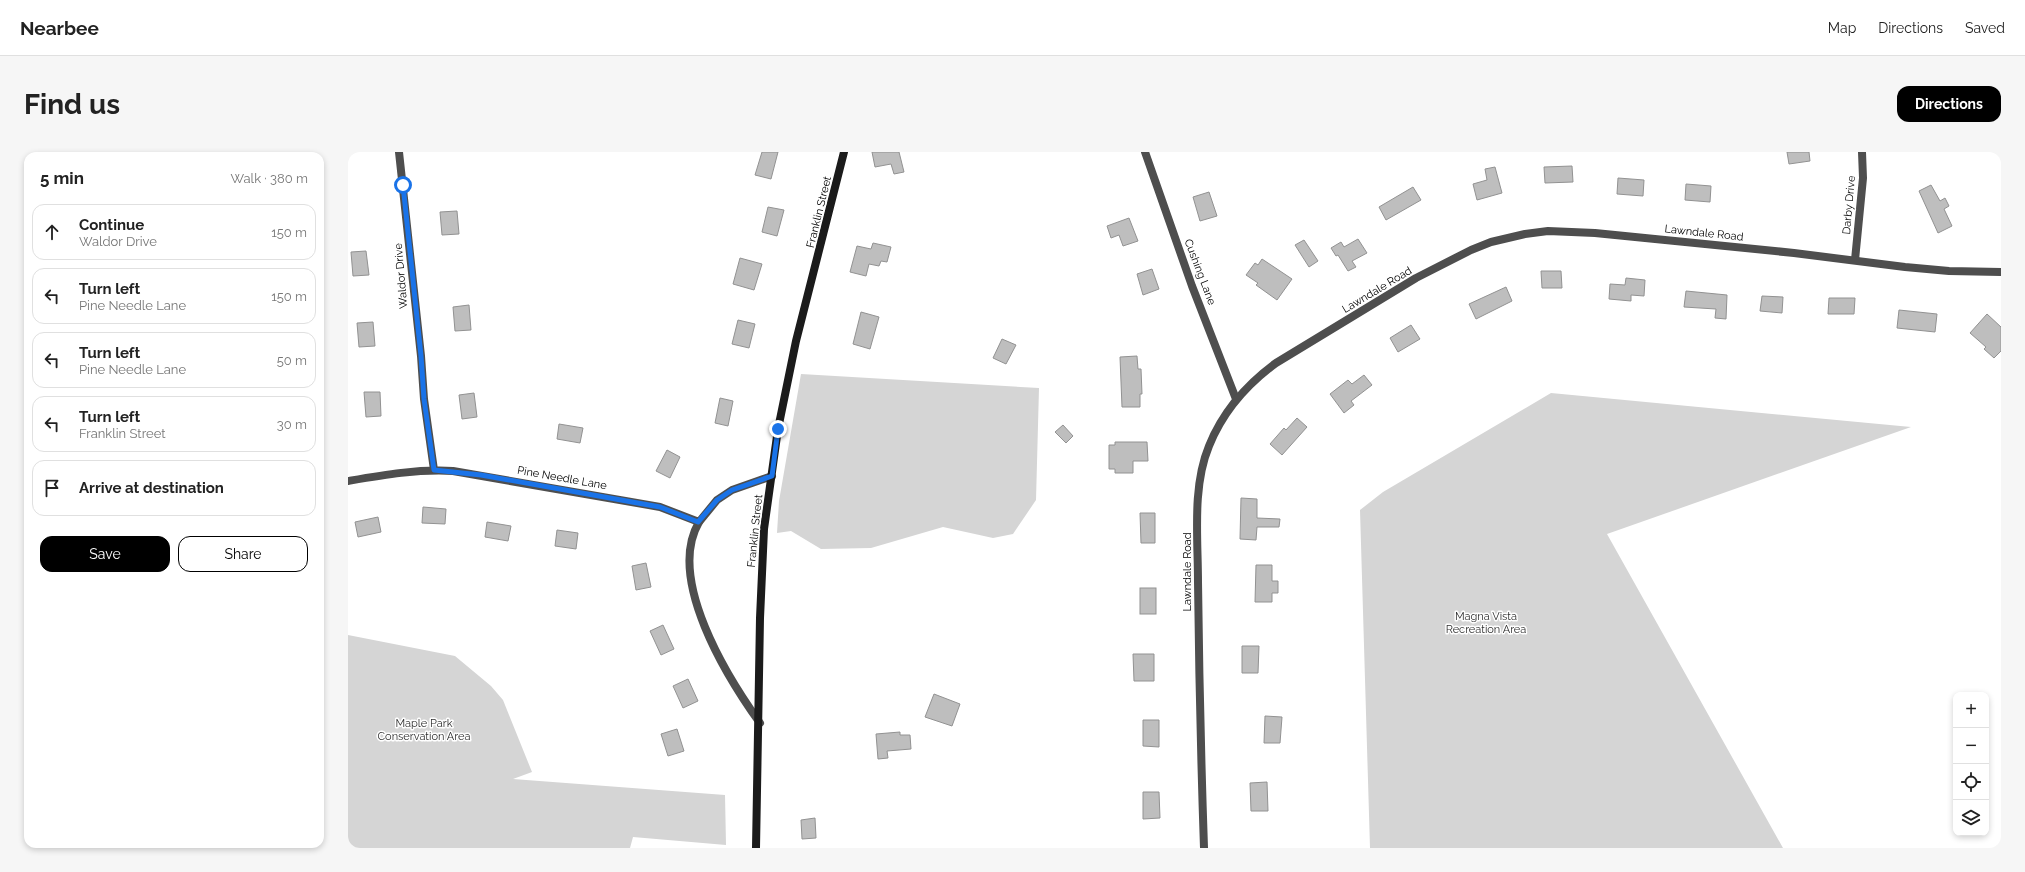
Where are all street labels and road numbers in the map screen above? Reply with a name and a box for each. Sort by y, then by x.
street label: Franklin Street [804,175,834,249]
street label: Darby Drive [1840,175,1858,235]
street label: Lawndale Road [1664,222,1744,244]
street label: Cushing Lane [1181,237,1219,307]
street label: Waldor Drive [392,242,410,309]
street label: Lawndale Road [1340,264,1414,316]
street label: Pine Needle Lane [516,464,608,492]
street label: Franklin Street [745,494,765,568]
street label: Lawndale Road [1181,532,1194,612]

